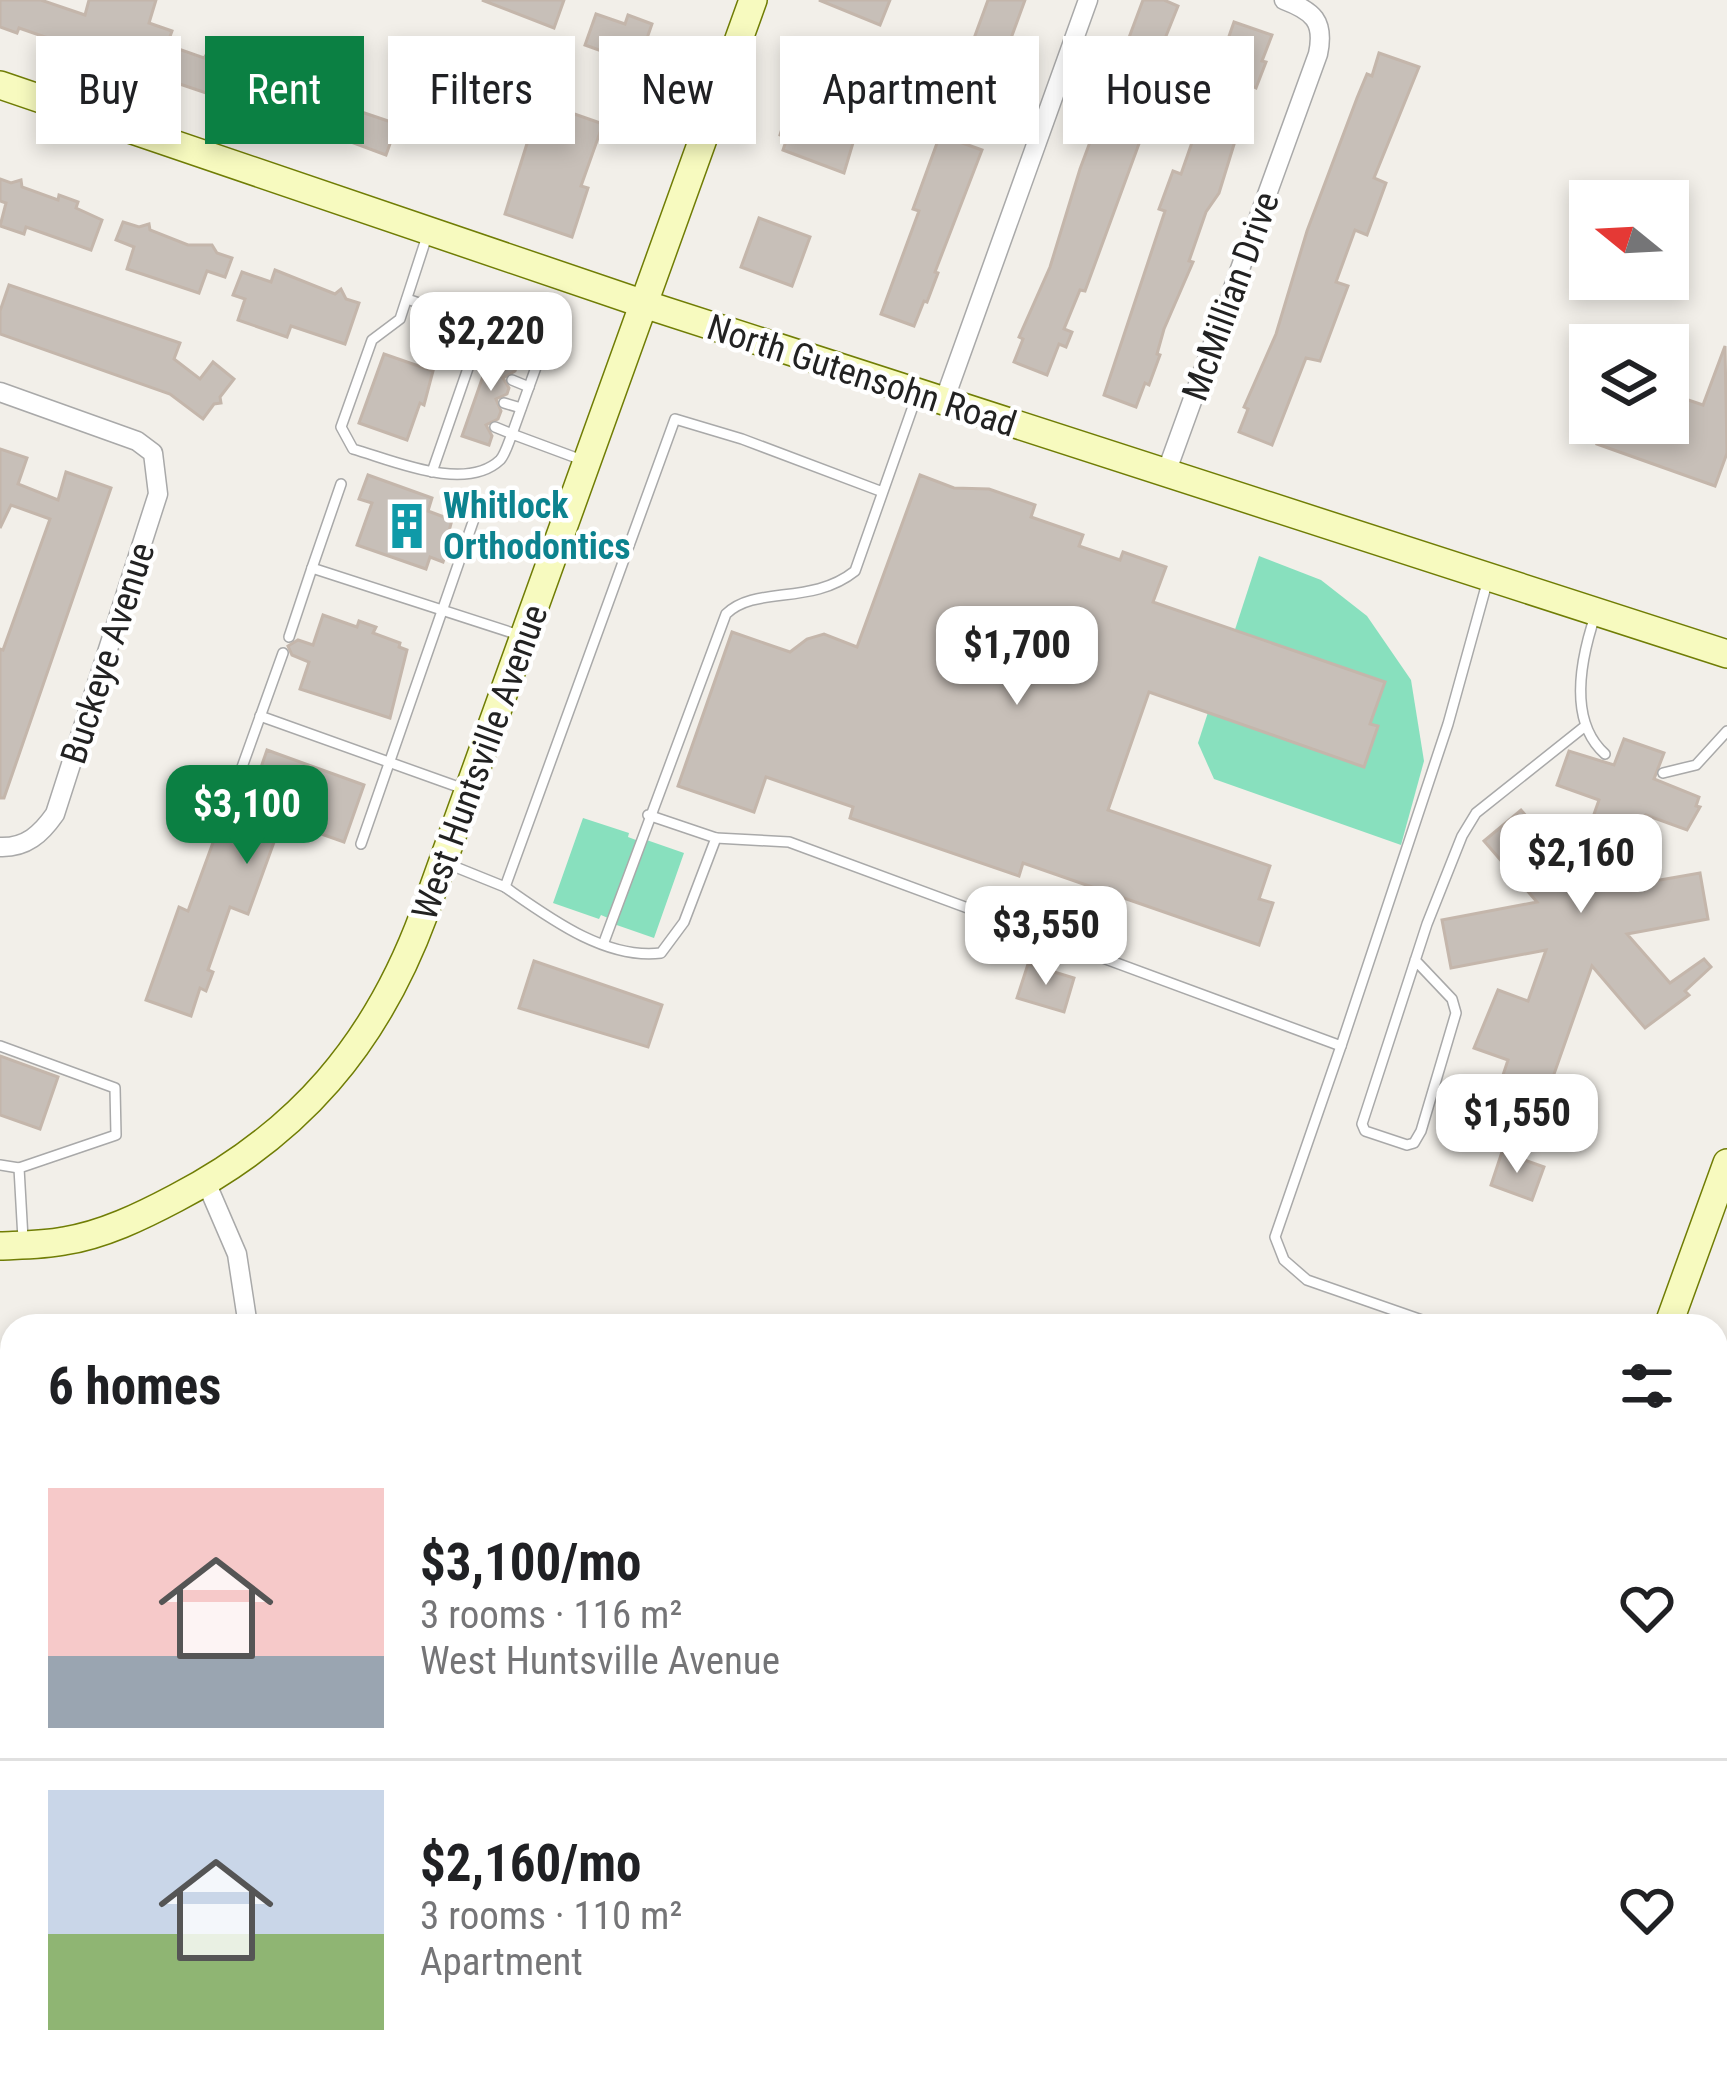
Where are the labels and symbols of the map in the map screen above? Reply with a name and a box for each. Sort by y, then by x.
north arrow [1569,180,1689,300]
street label: McMillian Drive [1174,186,1288,406]
pin: $2,220 [393,292,589,394]
street label: North Gutensohn Road [702,306,1021,446]
place label: Whitlock Orthodontics [443,485,631,568]
building icon: Whitlock Orthodontics [382,501,432,551]
street label: Buckeye Avenue [52,538,163,769]
street label: West Huntsville Avenue [403,599,556,926]
pin: $1,700 [919,606,1115,708]
pin: $3,100 [149,765,345,867]
pin: $2,160 [1483,814,1679,916]
pin: $3,550 [948,886,1144,988]
pin: $1,550 [1419,1074,1615,1176]

